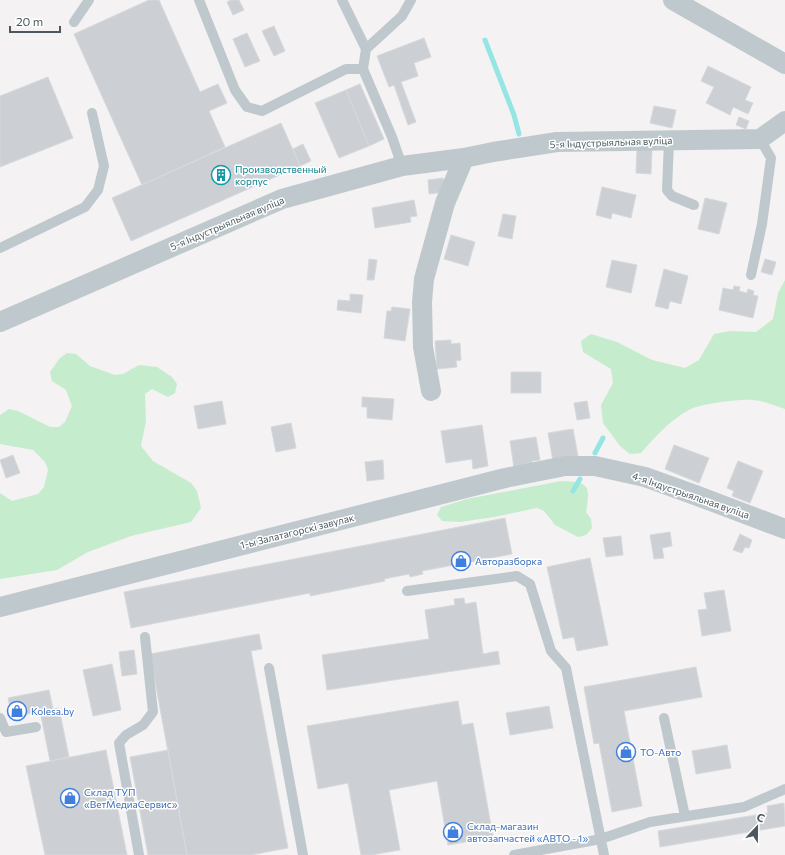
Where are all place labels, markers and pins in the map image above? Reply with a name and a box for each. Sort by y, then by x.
place label: Производственный корпус [235,163,327,187]
building icon: Производственный корпус [210,164,232,186]
shop icon: Авторазборка [450,550,472,572]
place label: Авторазборка [475,555,542,567]
shop icon: Kolesa.by [6,700,28,722]
place label: Kolesa.by [31,705,74,717]
shop icon: ТО-Авто [615,741,637,763]
place label: ТО-Авто [640,746,681,758]
place label: Склад ТУП «ВетМедиаСервис» [84,786,178,810]
shop icon: Склад ТУП «ВетМедиаСервис» [59,787,81,809]
place label: Склад-магазин автозапчастей «АВТО - 1» [467,820,588,844]
shop icon: Склад-магазин автозапчастей «АВТО - 1» [442,821,464,843]

